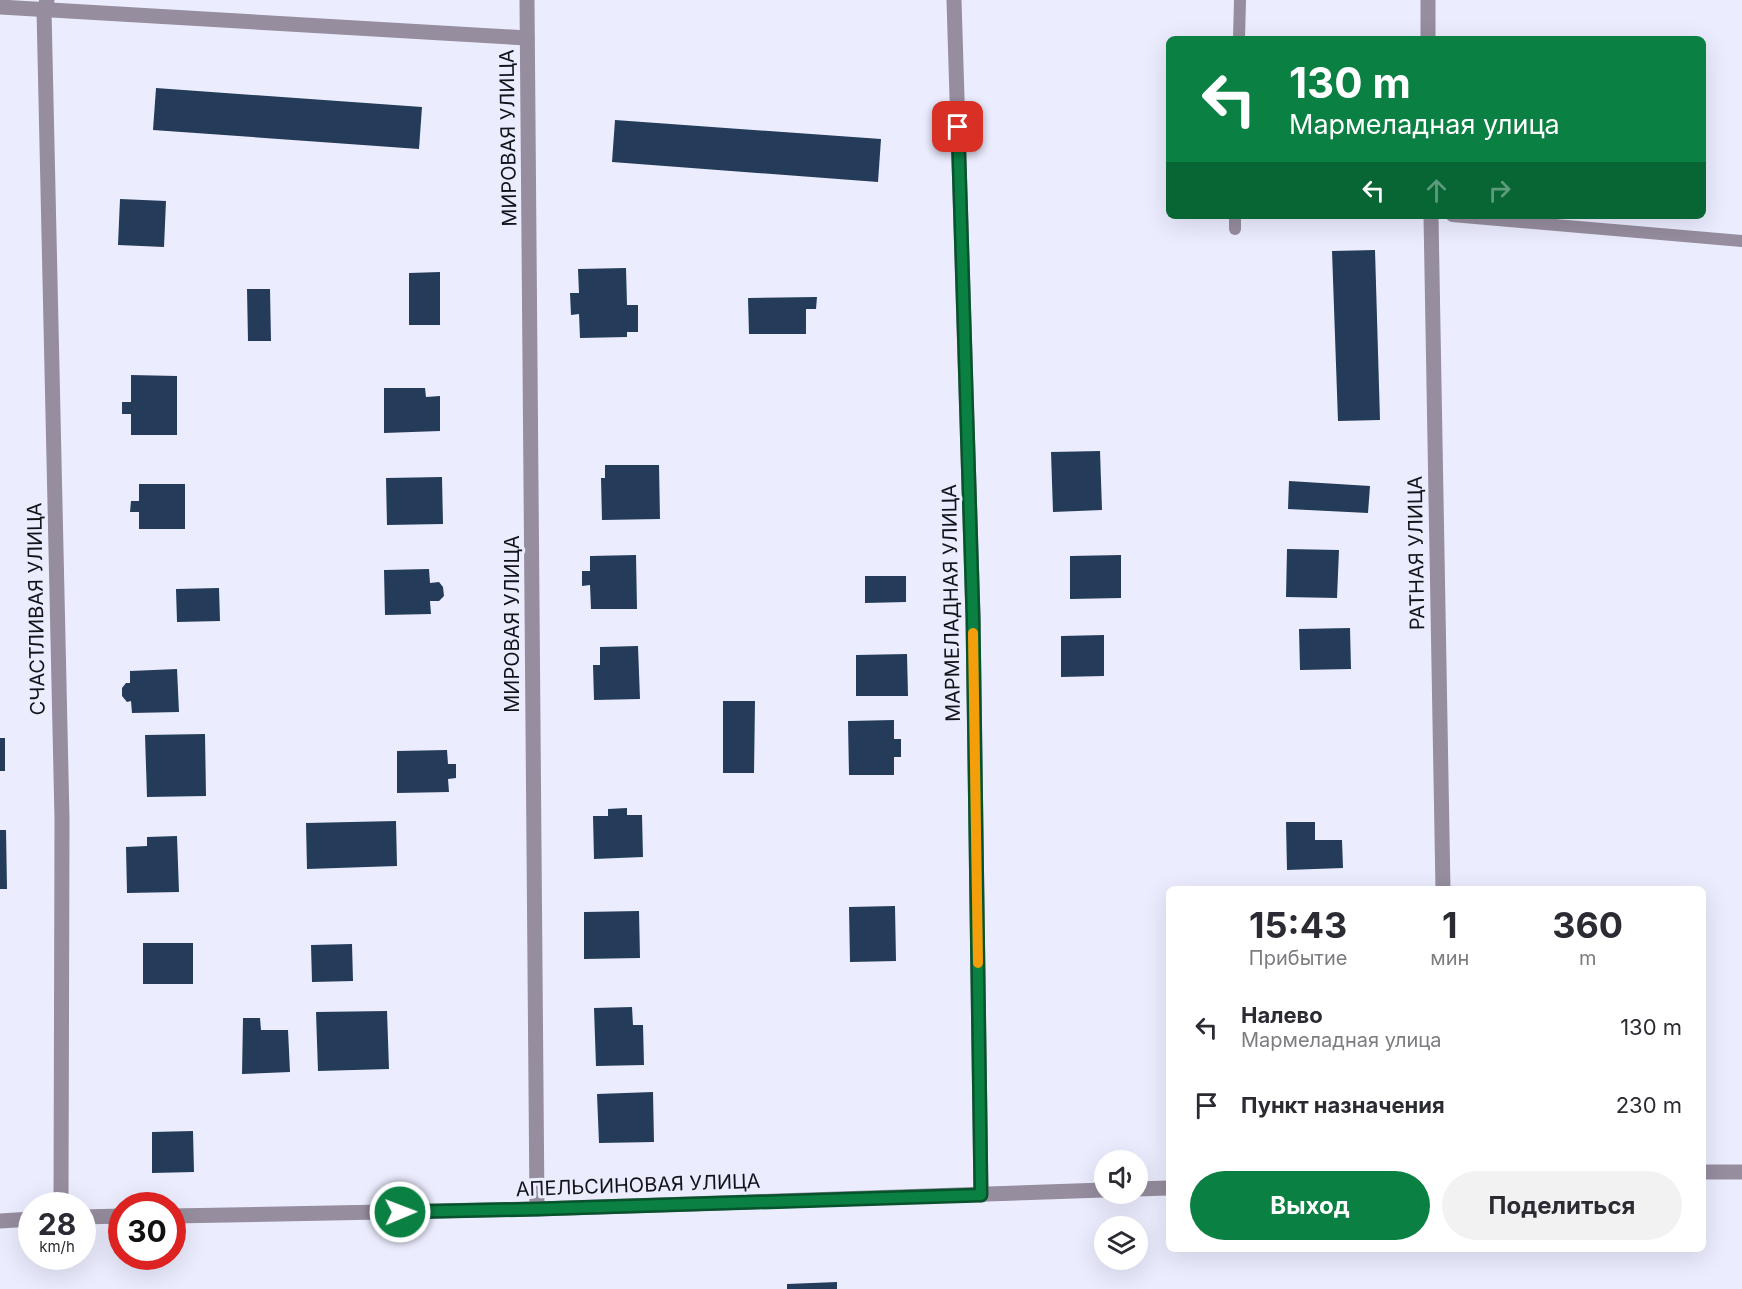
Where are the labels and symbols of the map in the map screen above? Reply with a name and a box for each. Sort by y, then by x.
street label: МИРОВАЯ УЛИЦА [494,49,522,227]
pin [932,101,983,152]
street label: РАТНАЯ УЛИЦА [1403,475,1429,630]
street label: МАРМЕЛАДНАЯ УЛИЦА [937,484,965,722]
street label: СЧАСТЛИВАЯ УЛИЦА [22,502,50,716]
street label: МИРОВАЯ УЛИЦА [500,535,524,713]
street label: АПЕЛЬСИНОВАЯ УЛИЦА [515,1169,761,1201]
position arrow [368,1180,432,1244]
speed limit sign: 30 [108,1192,186,1270]

